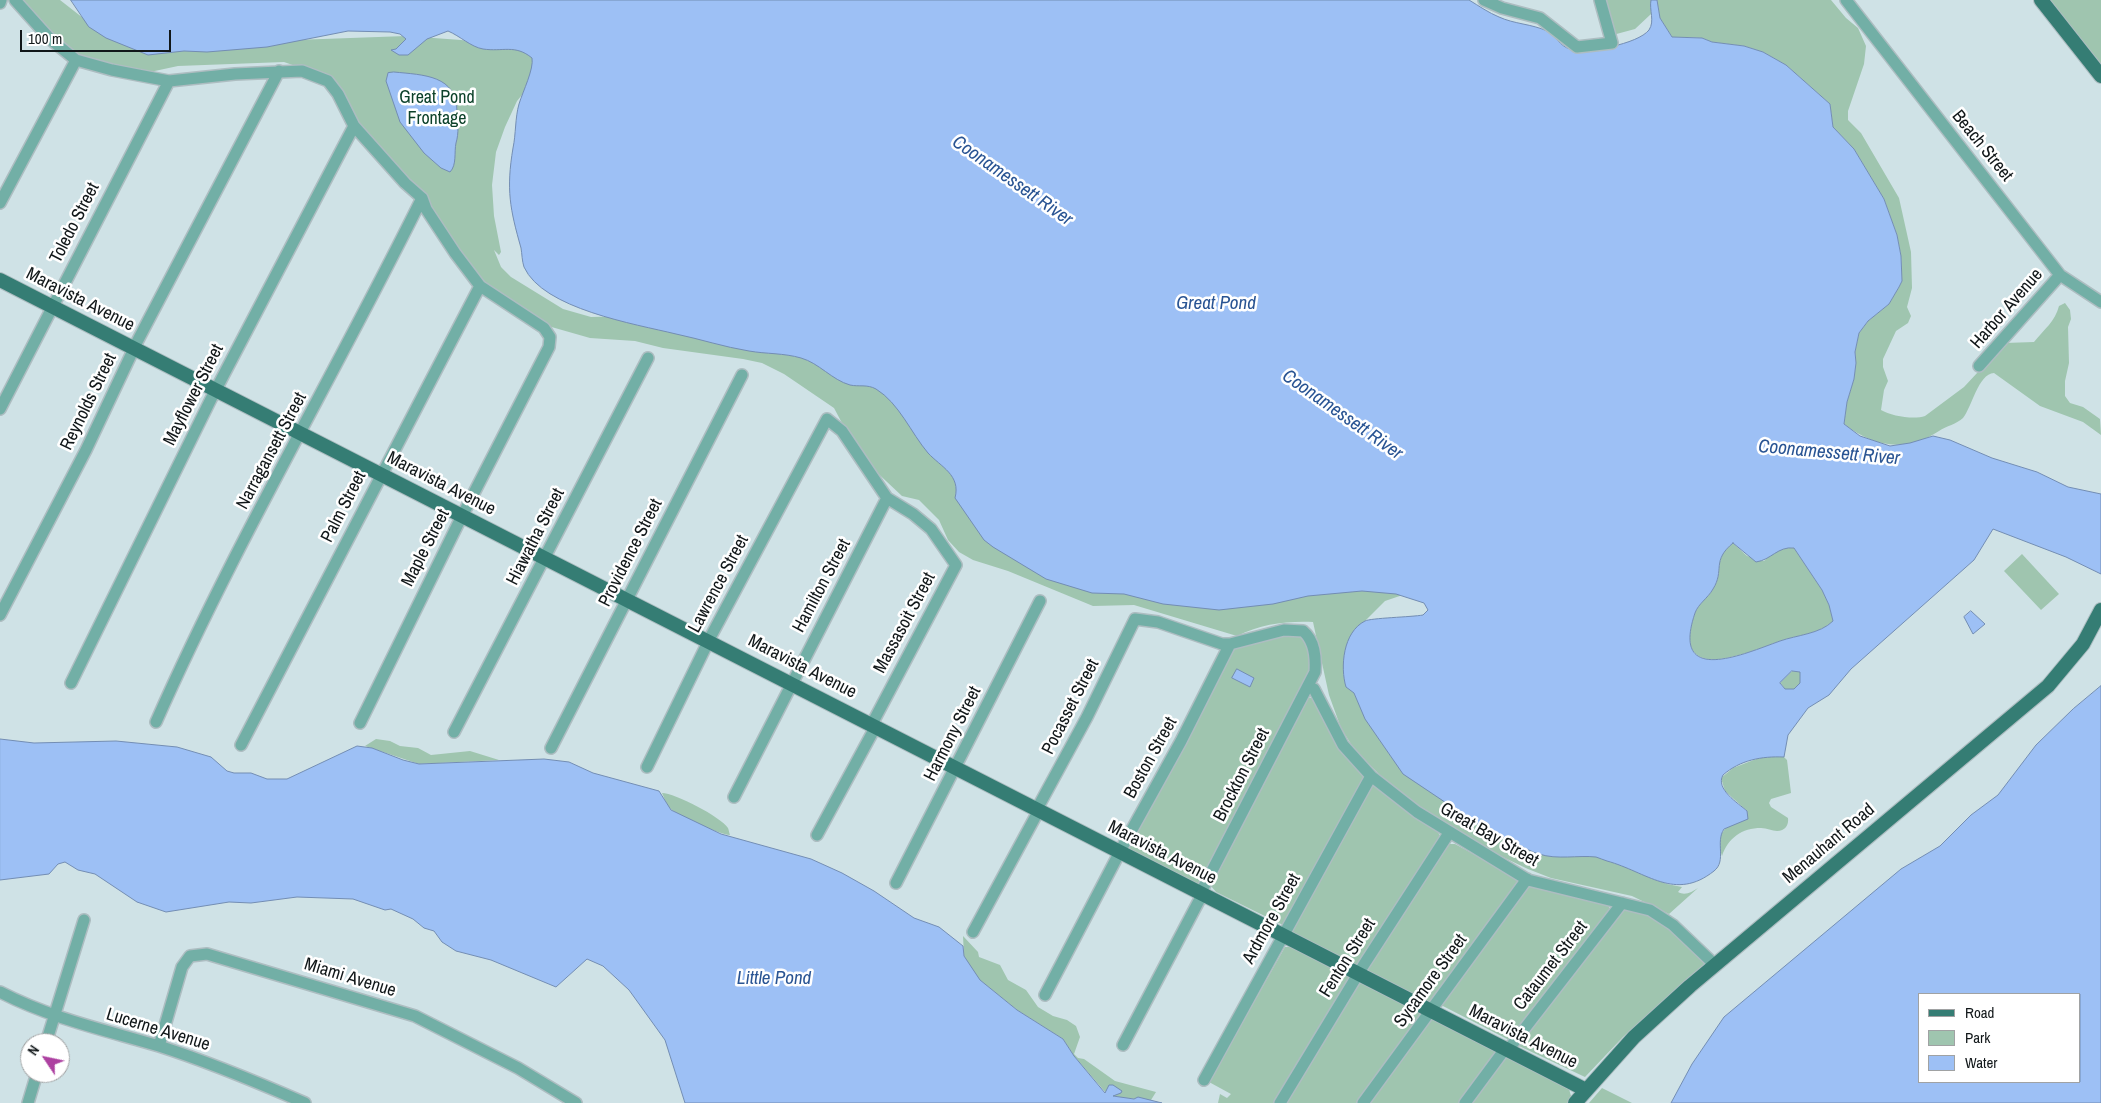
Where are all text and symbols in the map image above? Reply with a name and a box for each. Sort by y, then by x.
scale bar [22,20,174,52]
text: 100 m [28,28,62,49]
park label: Great Pond Frontage [399,87,475,130]
street label: Beach Street [1947,106,2017,186]
water label: Coonamessett River [947,131,1077,231]
street label: Toledo Street [46,179,104,267]
street label: Maravista Avenue [22,263,138,337]
street label: Harbor Avenue [1966,265,2048,353]
water label: Great Pond [1176,293,1256,315]
street label: Mayflower Street [159,341,229,449]
street label: Reynolds Street [56,350,122,454]
water label: Coonamessett River [1277,365,1407,465]
street label: Narragansett Street [232,389,312,513]
water label: Coonamessett River [1757,435,1901,471]
street label: Maravista Avenue [383,447,499,521]
street label: Palm Street [317,468,371,546]
street label: Hiawatha Street [502,485,570,589]
street label: Providence Street [595,495,667,611]
street label: Maple Street [397,506,455,590]
street label: Lawrence Street [684,531,754,637]
street label: Hamilton Street [788,536,856,636]
street label: Massasoit Street [869,569,941,677]
street label: Maravista Avenue [744,630,860,704]
street label: Pocasset Street [1038,656,1104,758]
street label: Harmony Street [920,683,986,785]
street label: Boston Street [1120,714,1182,802]
street label: Brockton Street [1209,725,1275,825]
street label: Great Bay Street [1436,798,1542,872]
street label: Menauhant Road [1779,799,1879,889]
street label: Maravista Avenue [1104,816,1220,890]
street label: Ardmore Street [1238,870,1306,968]
street label: Fenton Street [1315,915,1381,1001]
street label: Cataumet Street [1509,917,1593,1015]
street label: Sycamore Street [1390,930,1472,1032]
street label: Miami Avenue [301,954,399,1002]
water label: Little Pond [737,968,811,990]
legend [1918,993,2081,1083]
street label: Maravista Avenue [1465,1000,1581,1074]
text: Road [1965,1002,1994,1023]
street label: Lucerne Avenue [104,1004,212,1056]
text: Park [1965,1027,1990,1048]
north arrow [20,1033,70,1083]
text: N [24,1042,43,1059]
text: Water [1965,1052,1997,1073]

